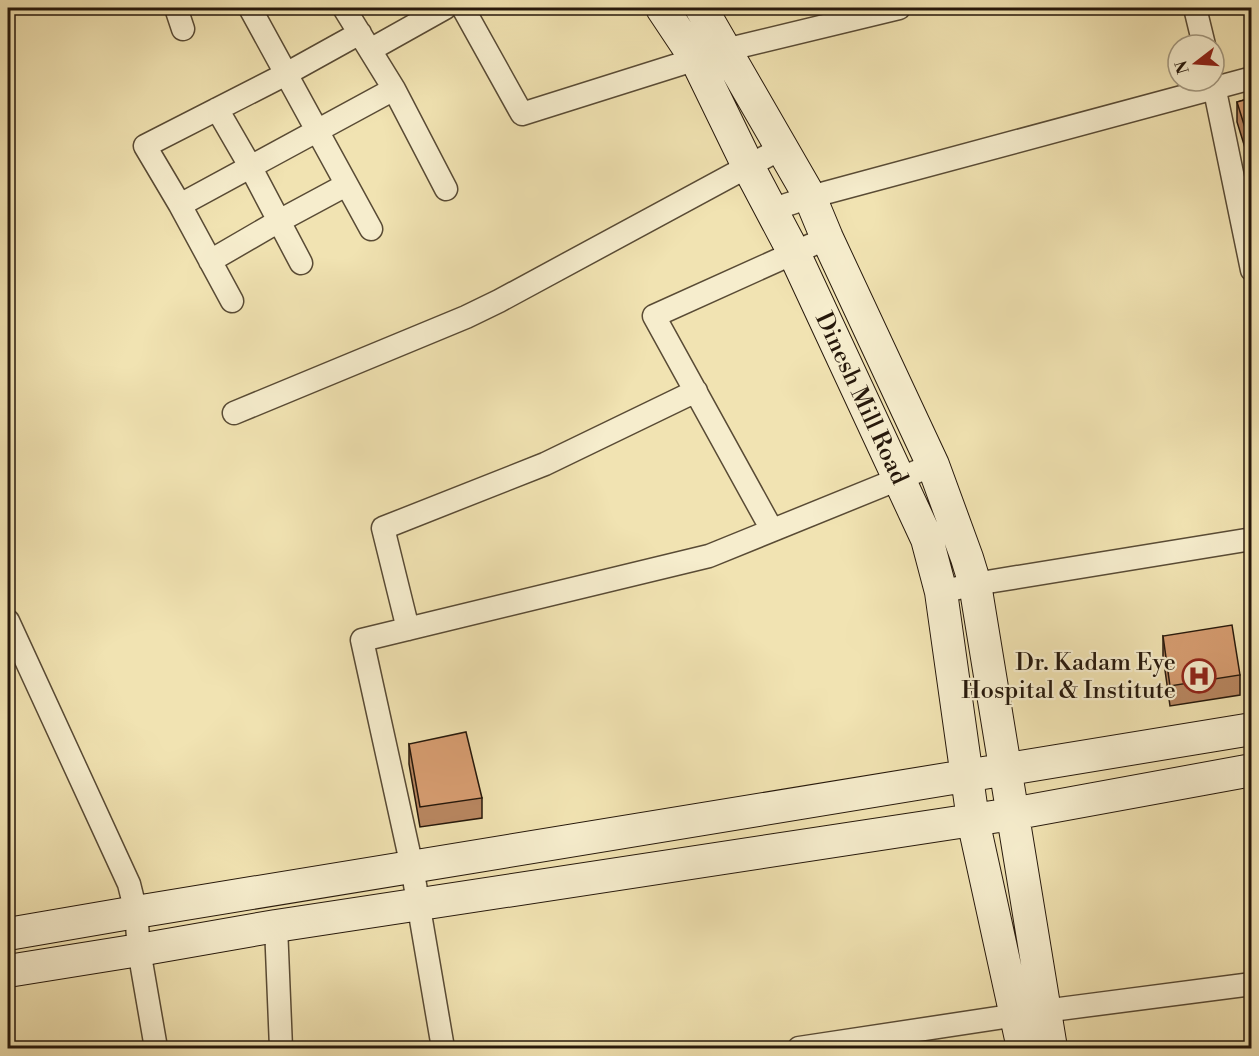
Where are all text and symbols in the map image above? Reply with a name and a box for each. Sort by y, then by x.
north arrow [1166,33,1226,93]
text: N [1171,58,1194,76]
street label: Dinesh Mill Road [808,307,914,490]
place label: Dr. Kadam Eye Hospital & Institute [961,648,1176,706]
hospital icon: Dr. Kadam Eye Hospital & Institute [1181,658,1217,694]

